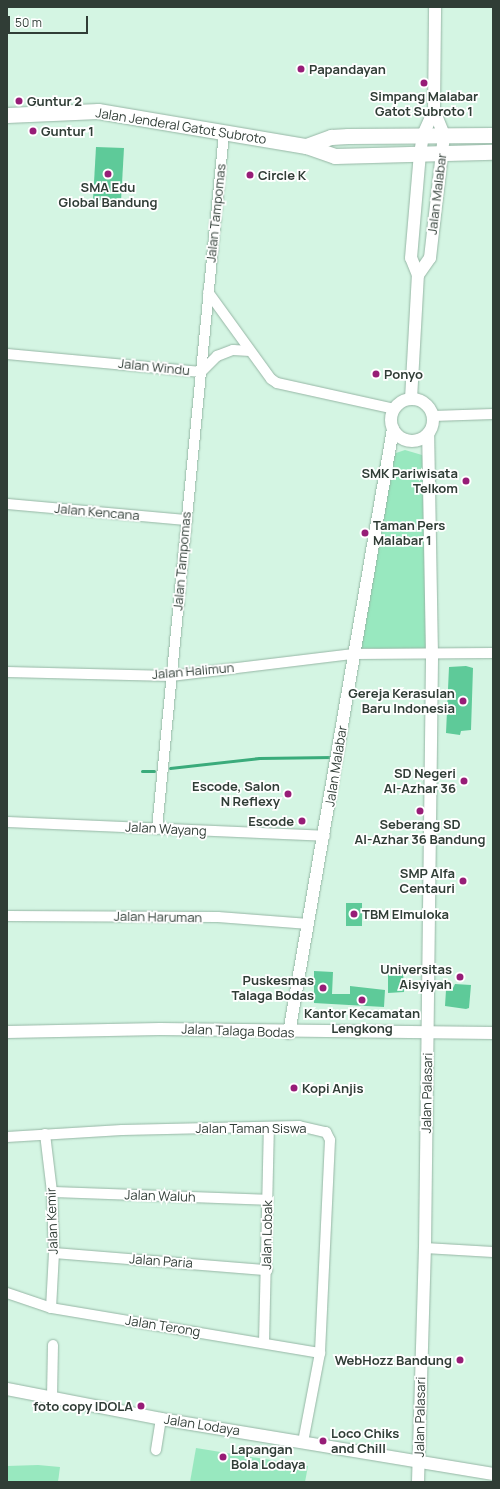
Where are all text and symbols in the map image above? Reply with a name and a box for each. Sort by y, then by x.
scale bar [10,8,90,34]
text: 50 m [15,14,42,31]
place label: Papandayan [309,61,386,77]
marker: Papandayan [296,64,306,74]
marker: Simpang Malabar Gatot Subroto 1 [419,78,429,88]
place label: Simpang Malabar Gatot Subroto 1 [370,89,478,120]
place label: Guntur 2 [27,93,82,109]
marker: Guntur 2 [14,96,24,106]
street label: Jalan Jenderal Gatot Subroto [95,105,267,147]
place label: Guntur 1 [41,123,94,139]
marker: Guntur 1 [28,126,38,136]
street label: Jalan Malabar [424,152,450,236]
street label: Jalan Tampomas [203,163,229,263]
place label: Circle K [258,167,306,183]
marker: SMA Edu Global Bandung [103,169,113,179]
marker: Circle K [245,170,255,180]
place label: SMA Edu Global Bandung [59,180,157,211]
street label: Jalan Windu [117,355,191,379]
place label: Ponyo [384,366,423,382]
marker: Ponyo [371,369,381,379]
place label: SMK Pariwisata Telkom [361,466,458,497]
marker: SMK Pariwisata Telkom [461,476,471,486]
street label: Jalan Kencana [54,501,140,523]
street label: Jalan Tampomas [170,511,194,611]
place label: Taman Pers Malabar 1 [373,518,445,549]
marker: Taman Pers Malabar 1 [360,528,370,538]
street label: Jalan Halimun [151,660,235,682]
place label: Gereja Kerasulan Baru Indonesia [348,686,455,717]
marker: Gereja Kerasulan Baru Indonesia [458,696,468,706]
street label: Jalan Malabar [322,724,350,808]
place label: SD Negeri Al-Azhar 36 [384,766,456,797]
marker: SD Negeri Al-Azhar 36 [459,776,469,786]
place label: Escode, Salon N Reflexy [192,779,280,810]
marker: Escode, Salon N Reflexy [283,789,293,799]
marker: Seberang SD Al-Azhar 36 Bandung [415,806,425,816]
place label: Escode [248,813,294,829]
marker: Escode [297,816,307,826]
place label: Seberang SD Al-Azhar 36 Bandung [355,817,485,848]
street label: Jalan Wayang [125,819,207,839]
place label: SMP Alfa Centauri [400,866,455,897]
marker: SMP Alfa Centauri [458,876,468,886]
place label: TBM Elmuloka [362,906,449,922]
street label: Jalan Haruman [114,908,202,926]
marker: TBM Elmuloka [349,909,359,919]
place label: Universitas Aisyiyah [380,962,452,993]
marker: Universitas Aisyiyah [455,972,465,982]
place label: Puskesmas Talaga Bodas [232,973,314,1004]
marker: Puskesmas Talaga Bodas [317,982,329,994]
marker: Kantor Kecamatan Lengkong [357,995,367,1005]
place label: Kantor Kecamatan Lengkong [304,1006,420,1037]
street label: Jalan Talaga Bodas [181,1021,295,1041]
street label: Jalan Palasari [418,1053,436,1133]
place label: Kopi Anjis [302,1080,363,1096]
marker: Kopi Anjis [289,1083,299,1093]
street label: Jalan Taman Siswa [196,1120,306,1136]
street label: Jalan Kemir [43,1187,61,1255]
street label: Jalan Waluh [124,1187,196,1205]
street label: Jalan Lobak [259,1200,275,1270]
street label: Jalan Paria [129,1251,193,1271]
street label: Jalan Terong [124,1312,202,1340]
place label: WebHozz Bandung [335,1352,452,1368]
marker: WebHozz Bandung [455,1355,465,1365]
street label: Jalan Palasari [411,1377,429,1457]
place label: foto copy IDOLA [33,1398,133,1414]
marker: foto copy IDOLA [136,1401,146,1411]
street label: Jalan Lodaya [163,1411,241,1439]
place label: Loco Chiks and Chill [331,1426,399,1457]
marker: Loco Chiks and Chill [318,1436,328,1446]
place label: Lapangan Bola Lodaya [231,1442,306,1473]
marker: Lapangan Bola Lodaya [218,1452,228,1462]

